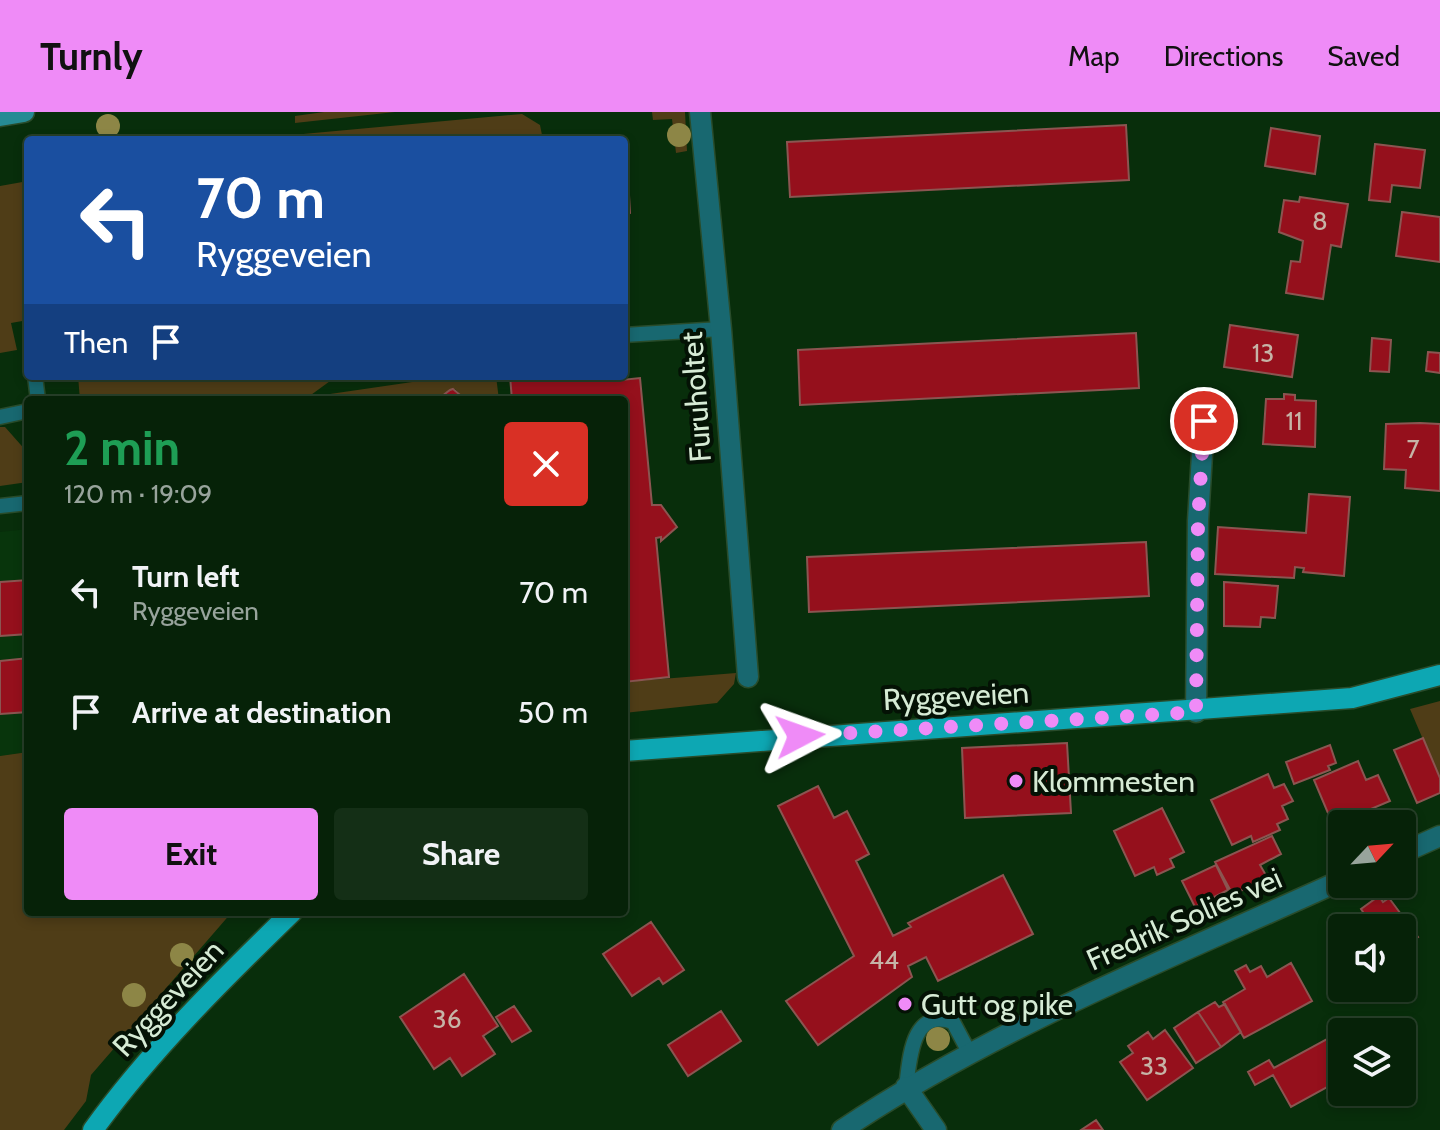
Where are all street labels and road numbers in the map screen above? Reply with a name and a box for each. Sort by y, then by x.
street label: Furuholtet [673,331,719,463]
street label: Ryggeveien [882,674,1030,718]
street label: Fredrik Solies vei [1081,859,1287,979]
street label: Ryggeveien [105,932,231,1064]

